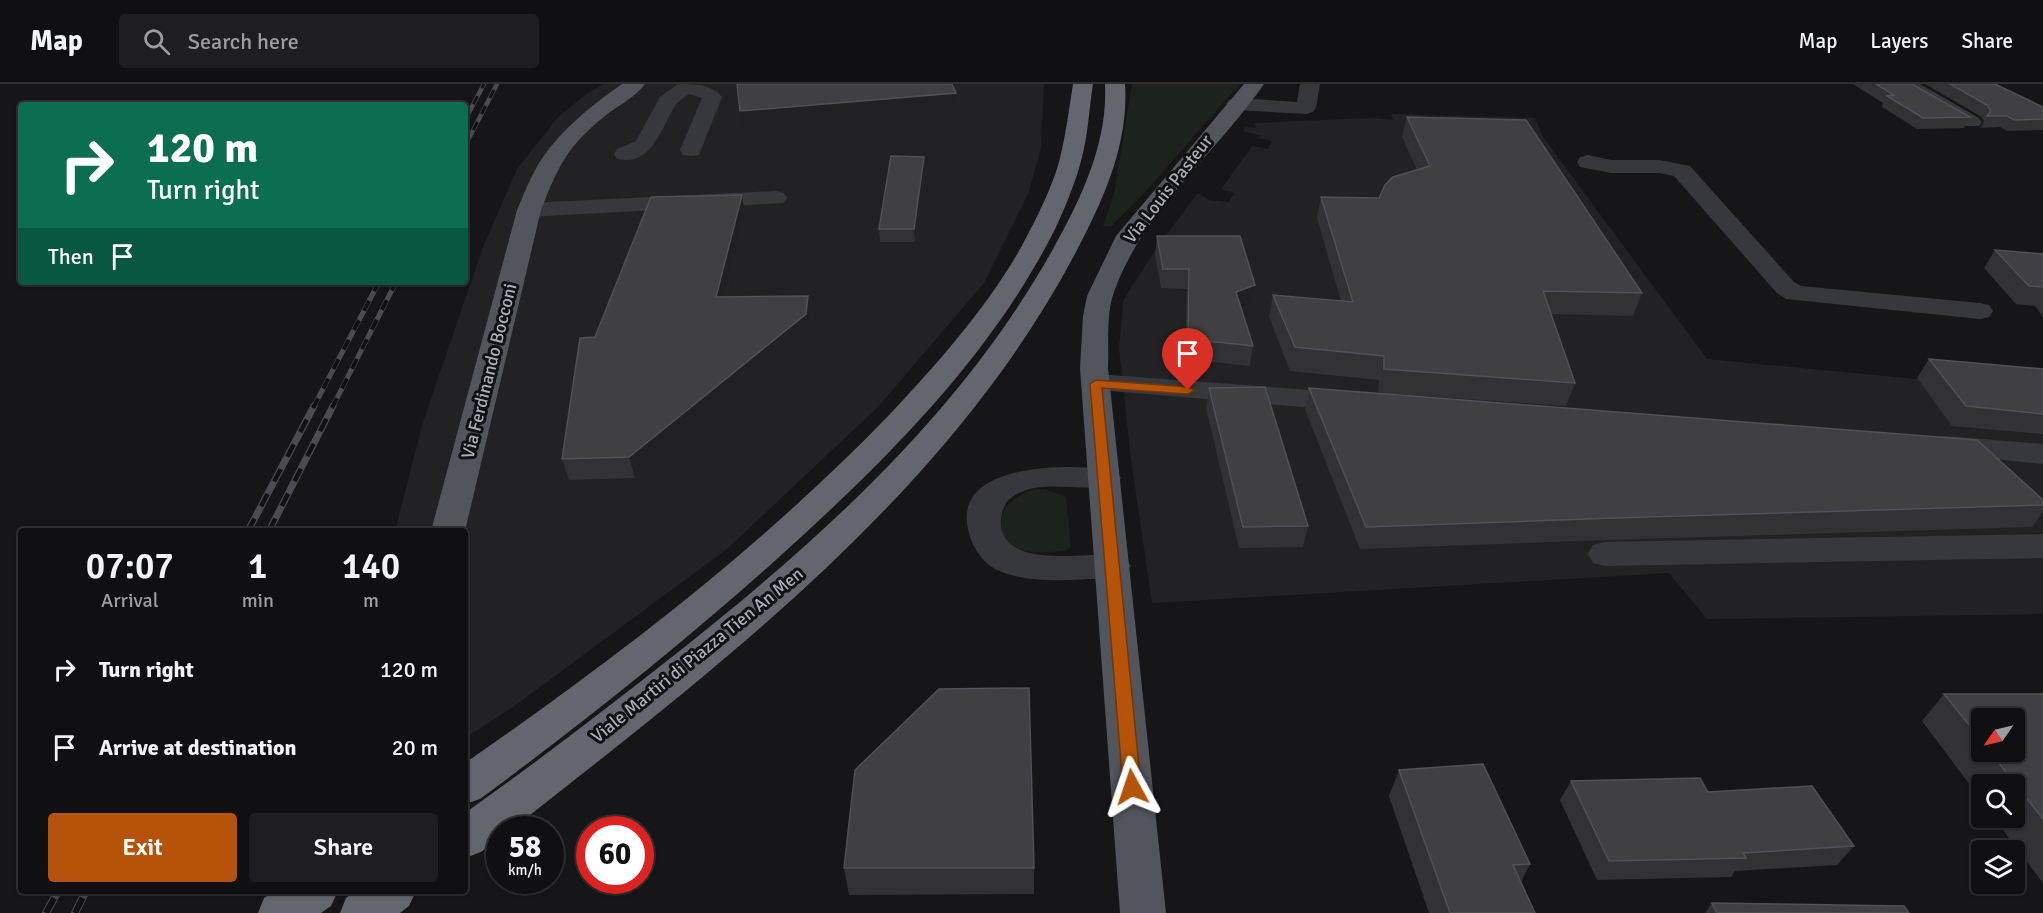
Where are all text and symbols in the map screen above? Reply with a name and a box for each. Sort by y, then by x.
search box [119,14,539,68]
text: Map [30,24,83,58]
icon: search [140,25,173,58]
text: Search here [188,28,299,55]
text: Map [1799,28,1837,54]
text: Layers [1870,28,1928,54]
text: Share [1961,28,2013,54]
text: 120 m [147,123,258,174]
icon: right [48,126,126,204]
street label: Via Louis Pasteur [1119,130,1217,248]
text: Turn right [147,174,260,207]
icon: arrive [106,240,139,273]
text: Then [48,243,94,270]
street label: Via Ferdinando Bocconi [457,281,521,461]
pin [1162,328,1213,390]
icon: arrive [1171,337,1204,370]
text: 07:07 [86,544,174,589]
text: 1 [248,544,268,589]
text: 140 [342,544,400,589]
street label: Viale Martiri di Piazza Tien An Men [587,563,807,747]
text: Arrival [101,588,159,613]
text: min [242,588,274,613]
text: m [363,588,379,613]
icon: right [48,653,81,686]
text: Turn right [99,656,194,683]
text: 120 m [380,656,438,683]
north arrow [1971,708,2025,762]
map controls [1971,708,2025,894]
icon: arrive [48,731,81,764]
text: Arrive at destination [99,734,296,761]
text: 20 m [392,734,438,761]
position arrow [1100,755,1164,819]
button: search [1971,774,2025,828]
button: Exit [48,813,237,882]
button: Share [249,813,438,882]
speed limit sign: 60 [576,816,654,894]
text: 58 [509,829,541,866]
button: layers [1971,840,2025,894]
text: km/h [508,861,542,879]

